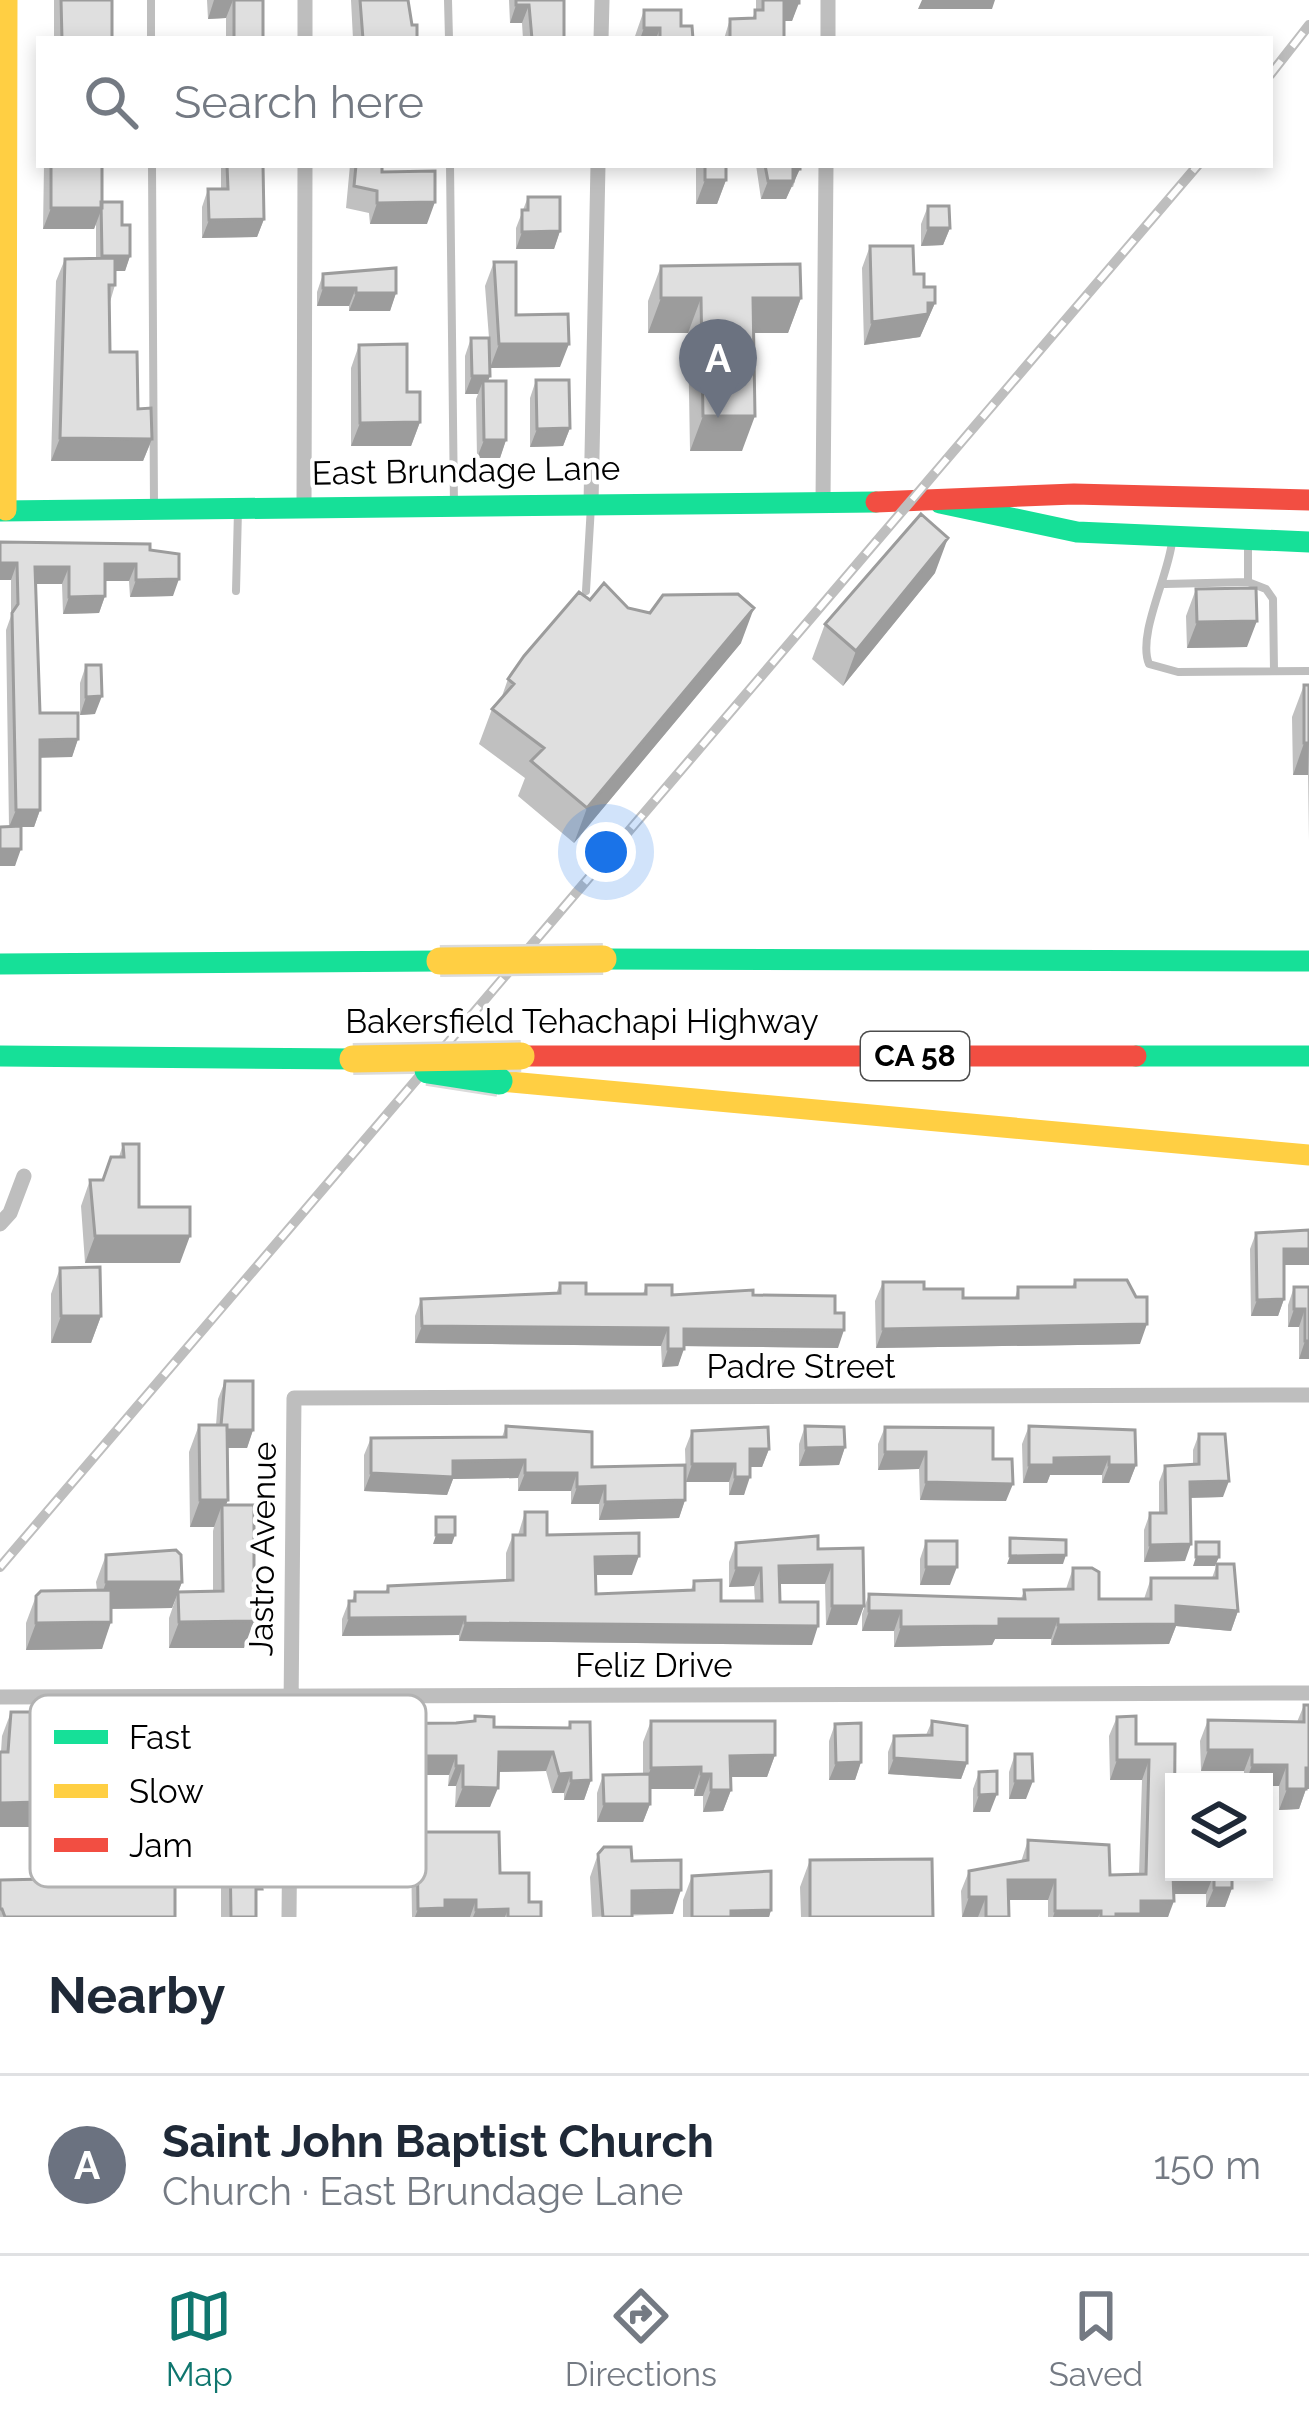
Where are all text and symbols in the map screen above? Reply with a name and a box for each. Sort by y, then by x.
search box [36,36,1273,168]
icon: search [78,69,144,135]
text: Search here [174,76,424,129]
pin: A [679,319,757,418]
street label: East Brundage Lane [312,448,620,493]
your location [576,822,636,882]
street label: Bakersfield Tehachapi Highway [345,1002,819,1041]
road number: CA 58 [861,1032,969,1080]
street label: Padre Street [706,1347,896,1386]
street label: Jastro Avenue [241,1441,284,1657]
street label: Feliz Drive [575,1646,733,1685]
legend [30,1695,426,1887]
text: Fast [129,1718,191,1757]
text: Slow [129,1772,204,1811]
map controls [1165,1773,1273,1881]
button: layers [1165,1773,1273,1881]
text: Jam [129,1826,193,1865]
text: Nearby [48,1965,225,2025]
text: Saint John Baptist Church [162,2115,714,2168]
text: A [74,2142,100,2188]
text: 150 m [1153,2142,1261,2188]
text: Church · East Brundage Lane [162,2168,684,2214]
tab: Map [166,2283,233,2394]
tab: Directions [565,2283,717,2394]
tab: Saved [1049,2283,1143,2394]

